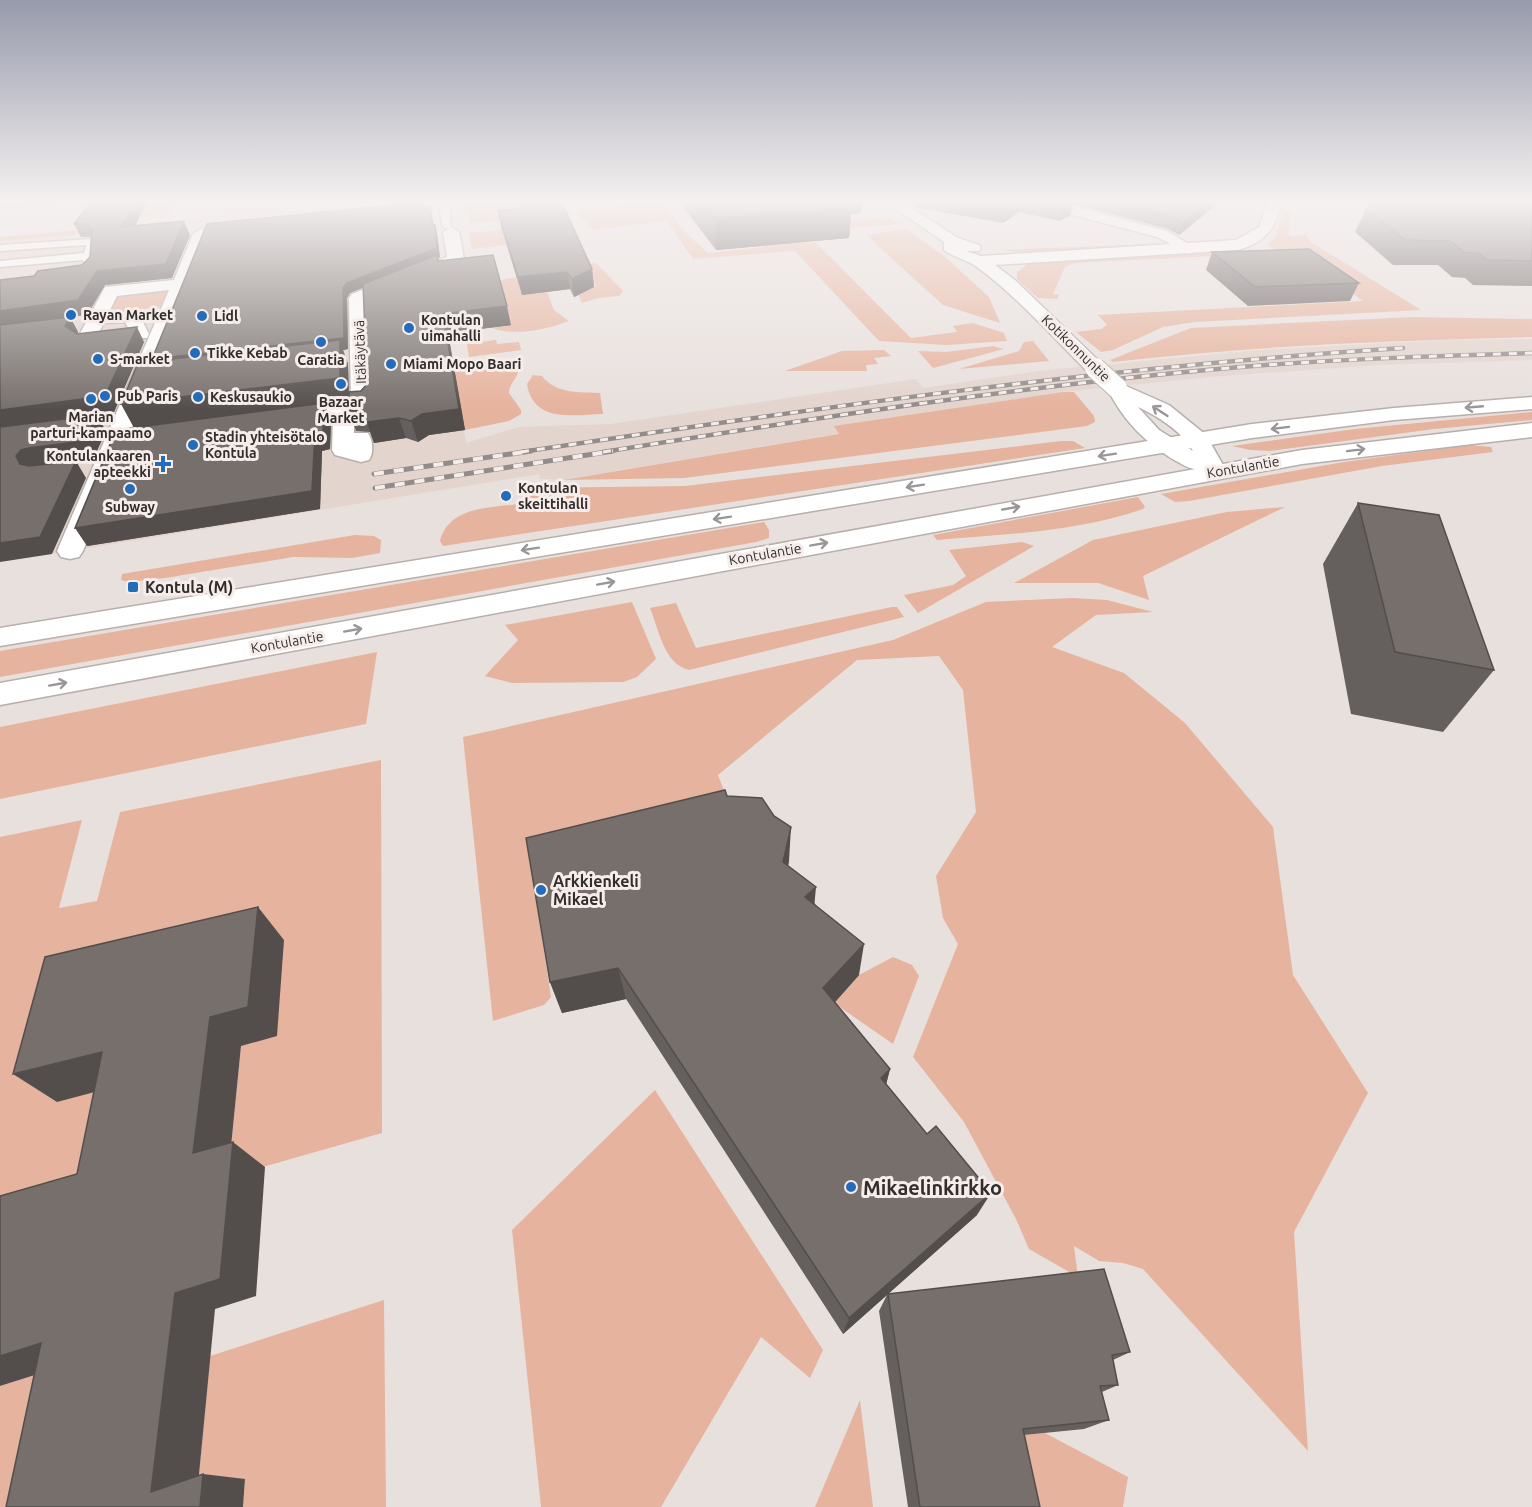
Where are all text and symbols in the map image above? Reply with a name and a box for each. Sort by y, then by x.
place label: Rayan Market [83,307,173,323]
marker: Rayan Market [64,308,78,322]
place label: Lidl [214,308,238,324]
marker: Lidl [195,309,209,323]
street label: Kotikonnuntie [1038,311,1114,385]
place label: Kontulan uimahalli [421,312,481,344]
street label: Itäkäytävä [351,320,369,384]
marker: Kontulan uimahalli [402,321,416,335]
marker: Caratia [314,335,328,349]
place label: Tikke Kebab [207,345,288,361]
marker: Tikke Kebab [188,346,202,360]
place label: S-market [110,351,170,367]
marker: S-market [91,352,105,366]
place label: Caratia [297,352,345,368]
place label: Miami Mopo Baari [403,356,521,372]
marker: Miami Mopo Baari [384,357,398,371]
marker: Bazaar Market [334,377,348,391]
place label: Pub Paris [117,388,179,404]
marker: Pub Paris [98,389,112,403]
place label: Keskusaukio [210,389,292,405]
marker: Keskusaukio [191,390,205,404]
marker: Marian parturi-kampaamo [84,392,98,406]
place label: Bazaar Market [317,394,365,426]
one-way arrow [1464,402,1484,413]
one-way arrow [1152,404,1169,416]
place label: Marian parturi-kampaamo [30,409,152,441]
one-way arrow [1270,422,1290,433]
place label: Stadin yhteisötalo Kontula [205,429,325,461]
marker: Stadin yhteisötalo Kontula [186,438,200,452]
one-way arrow [1345,444,1365,455]
place label: Kontulankaaren apteekki [46,448,151,480]
one-way arrow [1098,449,1117,460]
street label: Kontulantie [1205,453,1281,481]
marker: Kontulankaaren apteekki [156,457,170,471]
place label: Kontulan skeittihalli [518,480,588,512]
one-way arrow [905,481,925,492]
marker: Subway [123,482,137,496]
marker: Kontulan skeittihalli [499,489,513,503]
place label: Subway [105,499,156,515]
one-way arrow [1001,502,1020,513]
one-way arrow [713,513,733,524]
one-way arrow [809,538,829,549]
street label: Kontulantie [727,540,803,568]
one-way arrow [520,544,540,555]
one-way arrow [596,577,616,588]
place label: Kontula (M) [145,578,233,597]
marker: Kontula (M) [126,580,140,594]
one-way arrow [342,624,362,635]
street label: Kontulantie [249,628,325,656]
one-way arrow [47,678,67,689]
place label: Arkkienkeli Mikael [553,872,639,908]
marker: Arkkienkeli Mikael [534,883,548,897]
place label: Mikaelinkirkko [863,1176,1002,1199]
marker: Mikaelinkirkko [844,1180,858,1194]

